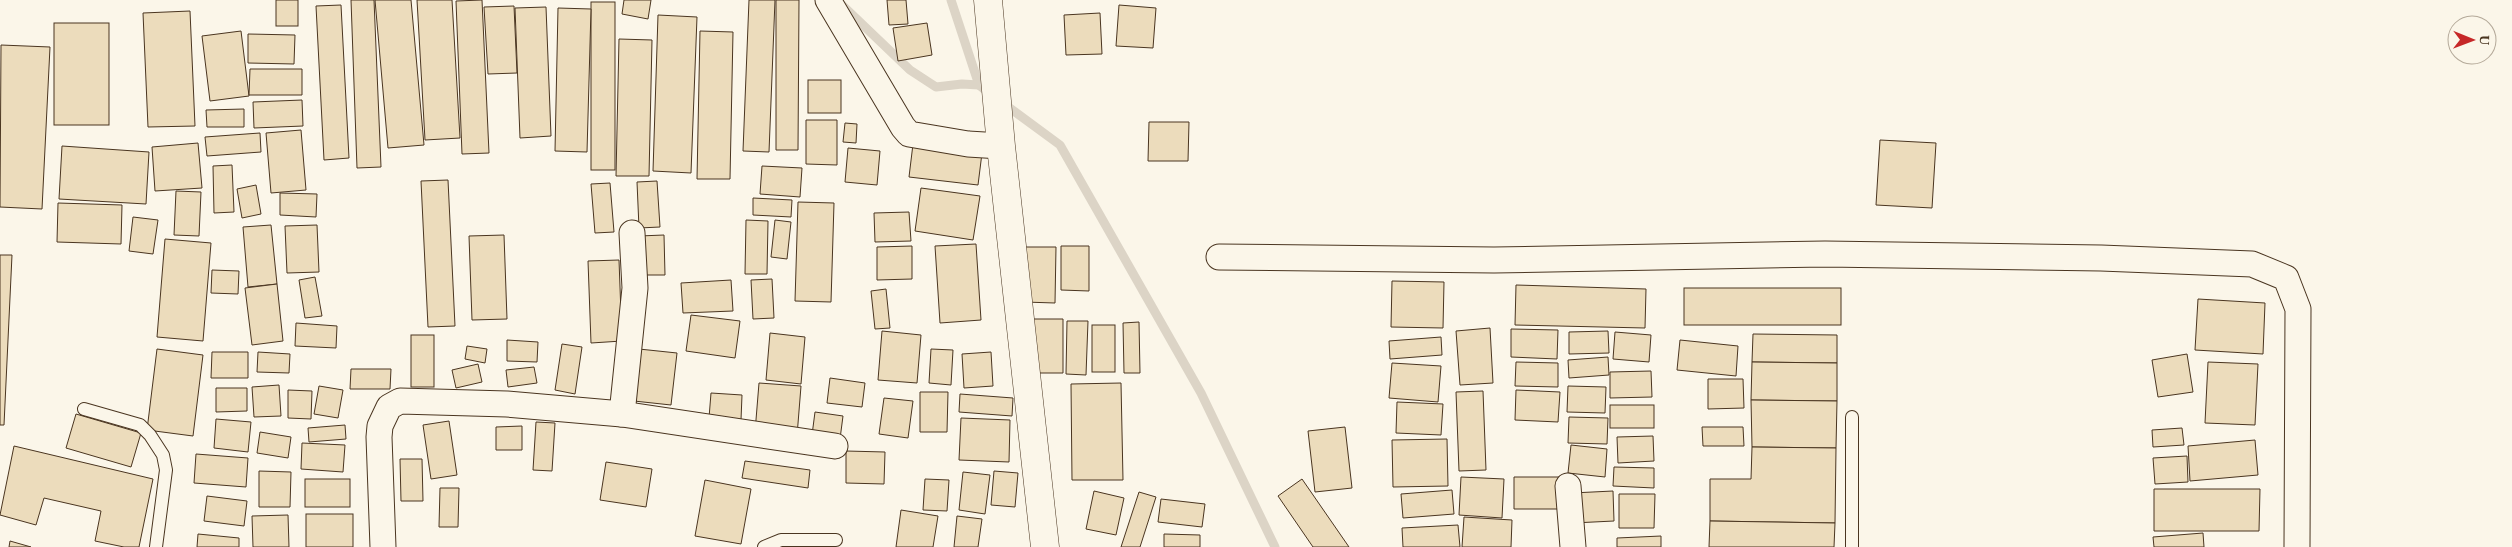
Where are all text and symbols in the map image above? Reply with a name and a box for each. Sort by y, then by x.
north arrow [2447,15,2497,65]
text: U [2477,35,2492,45]

